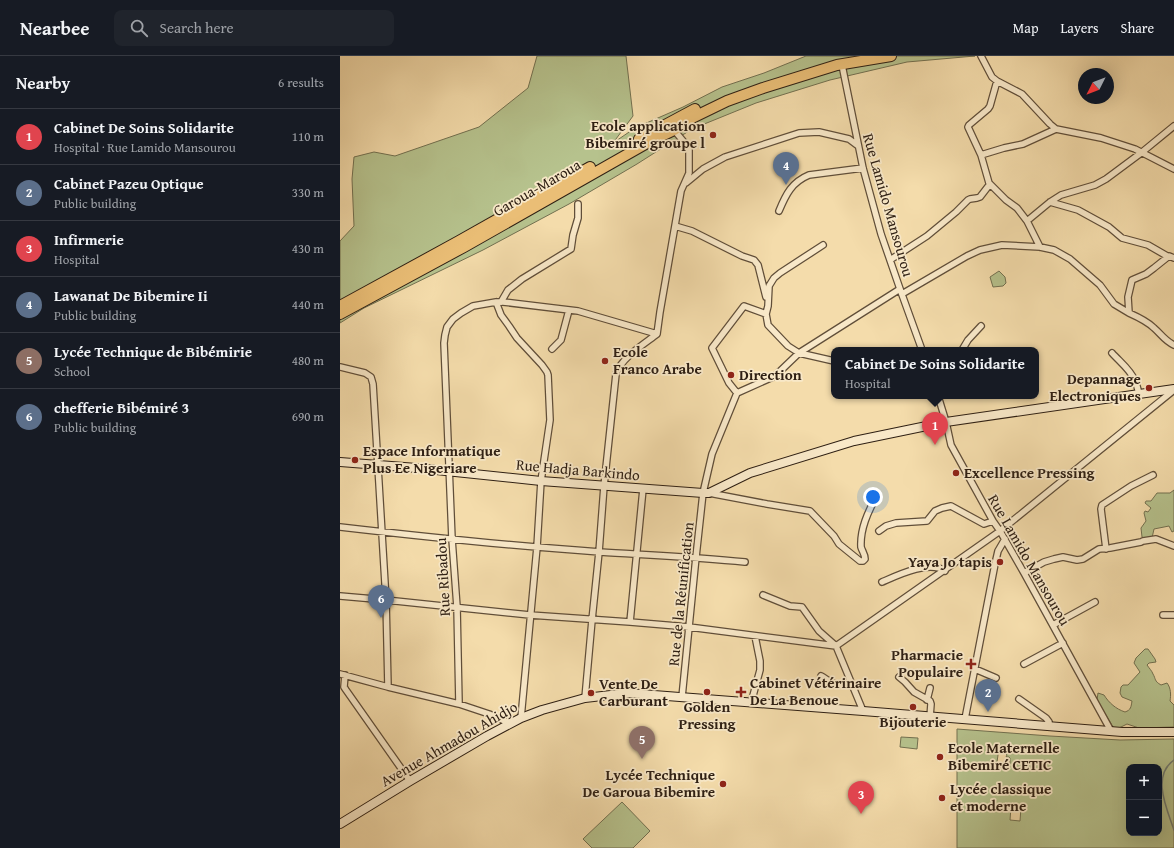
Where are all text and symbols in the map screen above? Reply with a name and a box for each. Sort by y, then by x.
search box [114,10,394,46]
text: Nearbee [20,14,90,42]
icon: search [128,17,150,39]
text: Search here [160,17,234,38]
text: Map [1013,18,1039,38]
text: Layers [1061,18,1099,38]
text: Share [1121,18,1154,38]
north arrow [1078,68,1114,104]
text: Nearby [16,70,70,95]
text: 6 results [278,73,324,92]
place label: Ecole application Bibemiré groupe l [585,115,705,153]
text: Cabinet De Soins Solidarite [54,117,234,138]
text: 1 [26,127,32,146]
text: 110 m [292,127,324,146]
marker: Ecole application Bibemiré groupe l [708,130,718,140]
street label: Rue Lamido Mansourou [858,131,919,280]
text: Hospital · Rue Lamido Mansourou [54,138,236,157]
pin: 4 [773,152,799,185]
street label: Garoua-Maroua [489,154,584,221]
text: Cabinet Pazeu Optique [54,173,204,194]
text: 2 [26,183,32,202]
text: 330 m [292,183,324,202]
text: Public building [54,194,136,213]
text: Infirmerie [54,229,124,250]
text: 3 [26,239,32,258]
text: 430 m [292,239,324,258]
text: Hospital [54,250,99,269]
text: Lawanat De Bibemire Ii [54,285,208,306]
text: 4 [26,295,32,314]
text: 440 m [292,295,324,314]
text: Public building [54,306,136,325]
text: Lycée Technique de Bibémirie [54,341,252,362]
place label: Ecole Franco Arabe [613,341,702,379]
popup [831,347,1039,399]
text: 5 [26,351,32,370]
text: 480 m [292,351,324,370]
text: Cabinet De Soins Solidarite [845,353,1025,374]
marker: Ecole Franco Arabe [600,356,610,366]
text: School [54,362,90,381]
place label: Direction [739,364,802,385]
place label: Depannage Electroniques [1049,368,1141,406]
marker: Direction [726,370,736,380]
text: Hospital [845,374,891,393]
marker: Depannage Electroniques [1144,383,1154,393]
text: chefferie Bibémiré 3 [54,397,189,418]
text: 6 [26,407,32,426]
text: 690 m [292,407,324,426]
pin: 1 [922,412,948,445]
text: Public building [54,418,136,437]
place label: Espace Informatique Plus Ee Nigeriare [363,440,501,478]
street label: Rue Hadja Barkindo [515,454,641,485]
marker: Espace Informatique Plus Ee Nigeriare [350,455,360,465]
place label: Excellence Pressing [964,462,1095,483]
marker: Excellence Pressing [951,468,961,478]
your location [863,487,883,507]
street label: Rue Lamido Mansourou [983,490,1076,630]
street label: Rue de la Réunification [662,520,699,667]
street label: Rue Ribadou [430,536,455,617]
place label: Yaya Jo tapis [908,551,992,572]
marker: Yaya Jo tapis [995,557,1005,567]
pin: 6 [368,585,394,618]
place label: Pharmacie Populaire [891,644,963,682]
marker: Pharmacie Populaire [966,659,976,669]
place label: Cabinet Vétérinaire De La Benoue [750,672,881,710]
place label: Vente De Carburant [599,673,668,711]
pin: 2 [975,679,1001,712]
marker: Cabinet Vétérinaire De La Benoue [735,686,747,698]
marker: Golden Pressing [702,687,712,697]
marker: Vente De Carburant [586,688,596,698]
street label: Avenue Ahmadou Ahidjo [376,696,521,791]
place label: Golden Pressing [678,696,736,734]
marker: Bijouterie [908,702,918,712]
place label: Bijouterie [880,711,946,732]
pin: 5 [629,726,655,759]
place label: Ecole Maternelle Bibemiré CETIC [948,737,1060,775]
marker: Ecole Maternelle Bibemiré CETIC [935,752,945,762]
place label: Lycée Technique De Garoua Bibemire [582,764,715,802]
map controls [1126,764,1162,836]
button: + [1126,764,1162,800]
place label: Lycée classique et moderne [950,778,1051,816]
marker: Lycée Technique De Garoua Bibemire [718,779,728,789]
pin: 3 [848,781,874,814]
marker: Lycée classique et moderne [937,793,947,803]
button: − [1126,800,1162,836]

